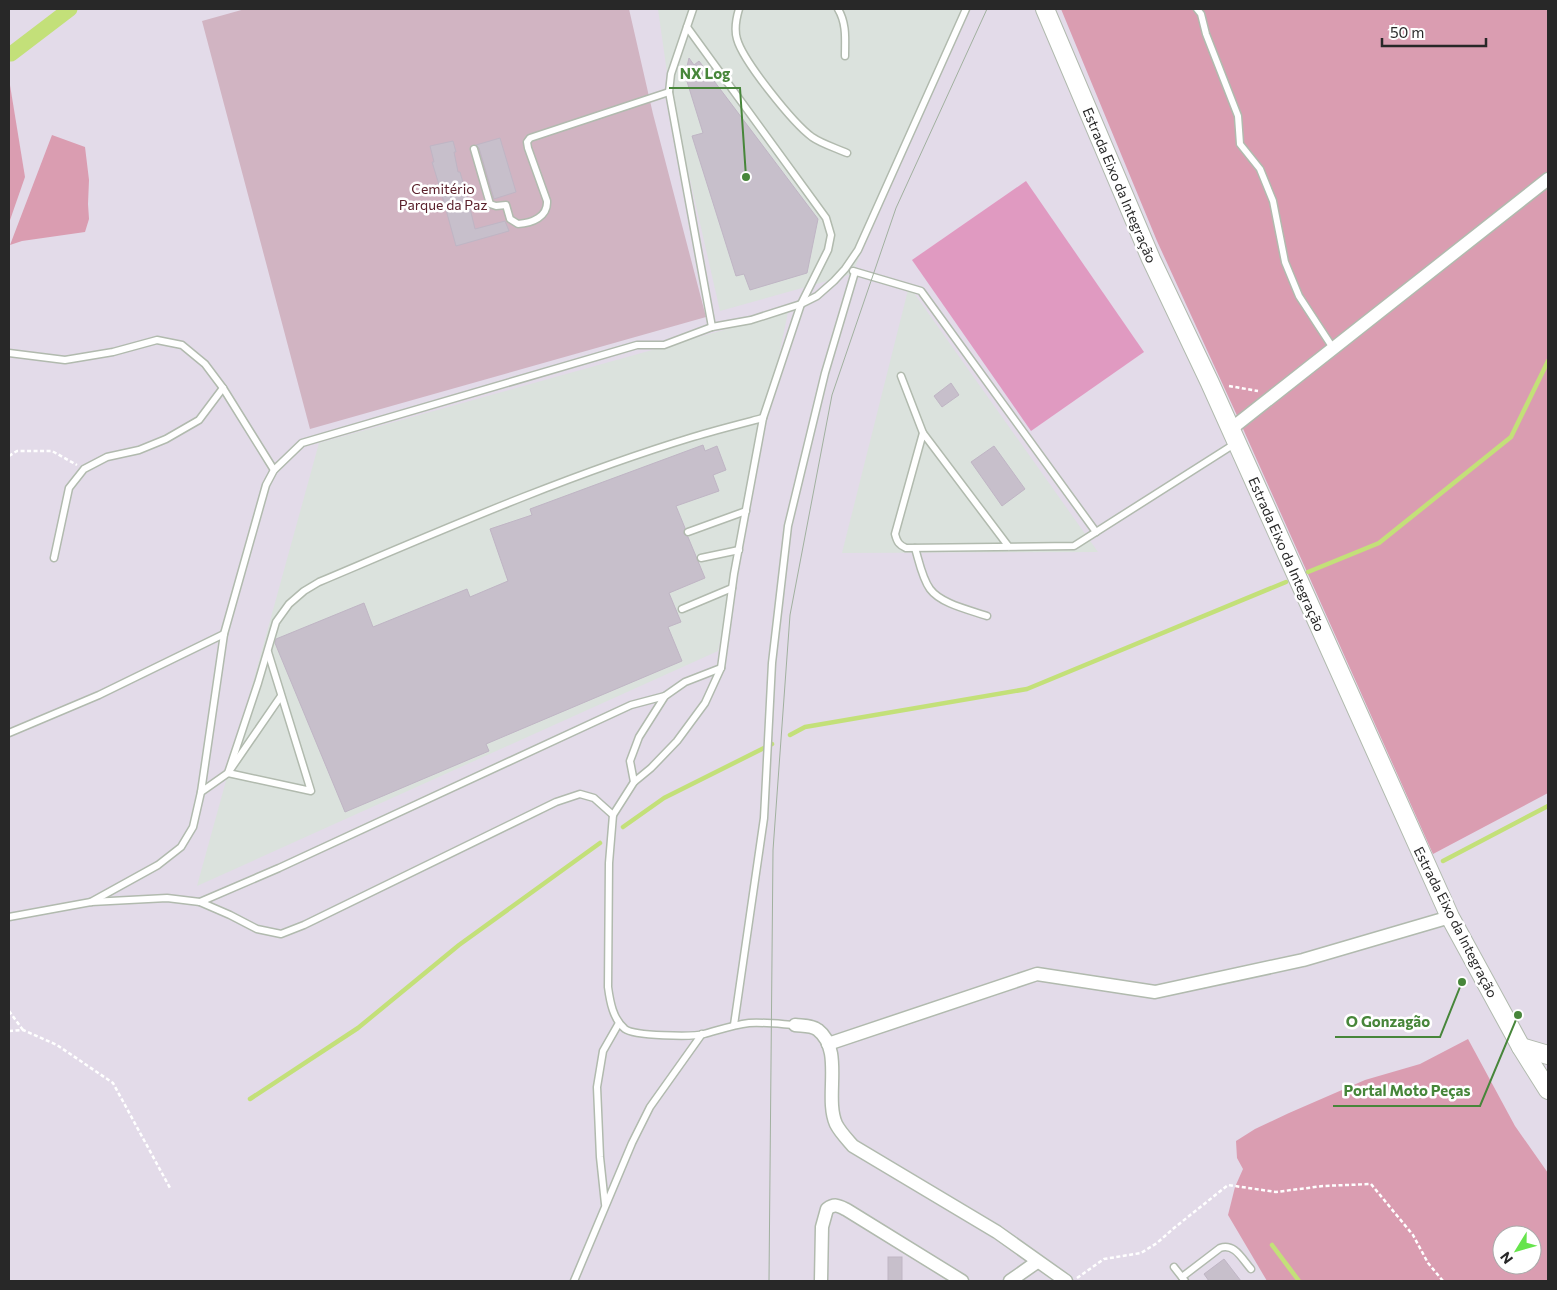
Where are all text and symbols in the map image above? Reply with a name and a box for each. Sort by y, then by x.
scale bar [1382,15,1486,47]
text: 50 m [1390,23,1424,41]
callout: NX Log [669,58,740,88]
text: NX Log [680,64,730,82]
street label: Estrada Eixo da Integração [1080,105,1160,265]
park label: Cemitério Parque da Paz [399,180,487,213]
street label: Estrada Eixo da Integração [1245,474,1329,634]
street label: Estrada Eixo da Integração [1410,844,1502,1000]
callout: O Gonzagão [1335,1007,1440,1037]
text: O Gonzagão [1346,1012,1430,1030]
callout: Portal Moto Peças [1333,1076,1480,1106]
text: Portal Moto Peças [1344,1081,1470,1099]
north arrow [1492,1225,1542,1275]
text: N [1496,1249,1516,1267]

